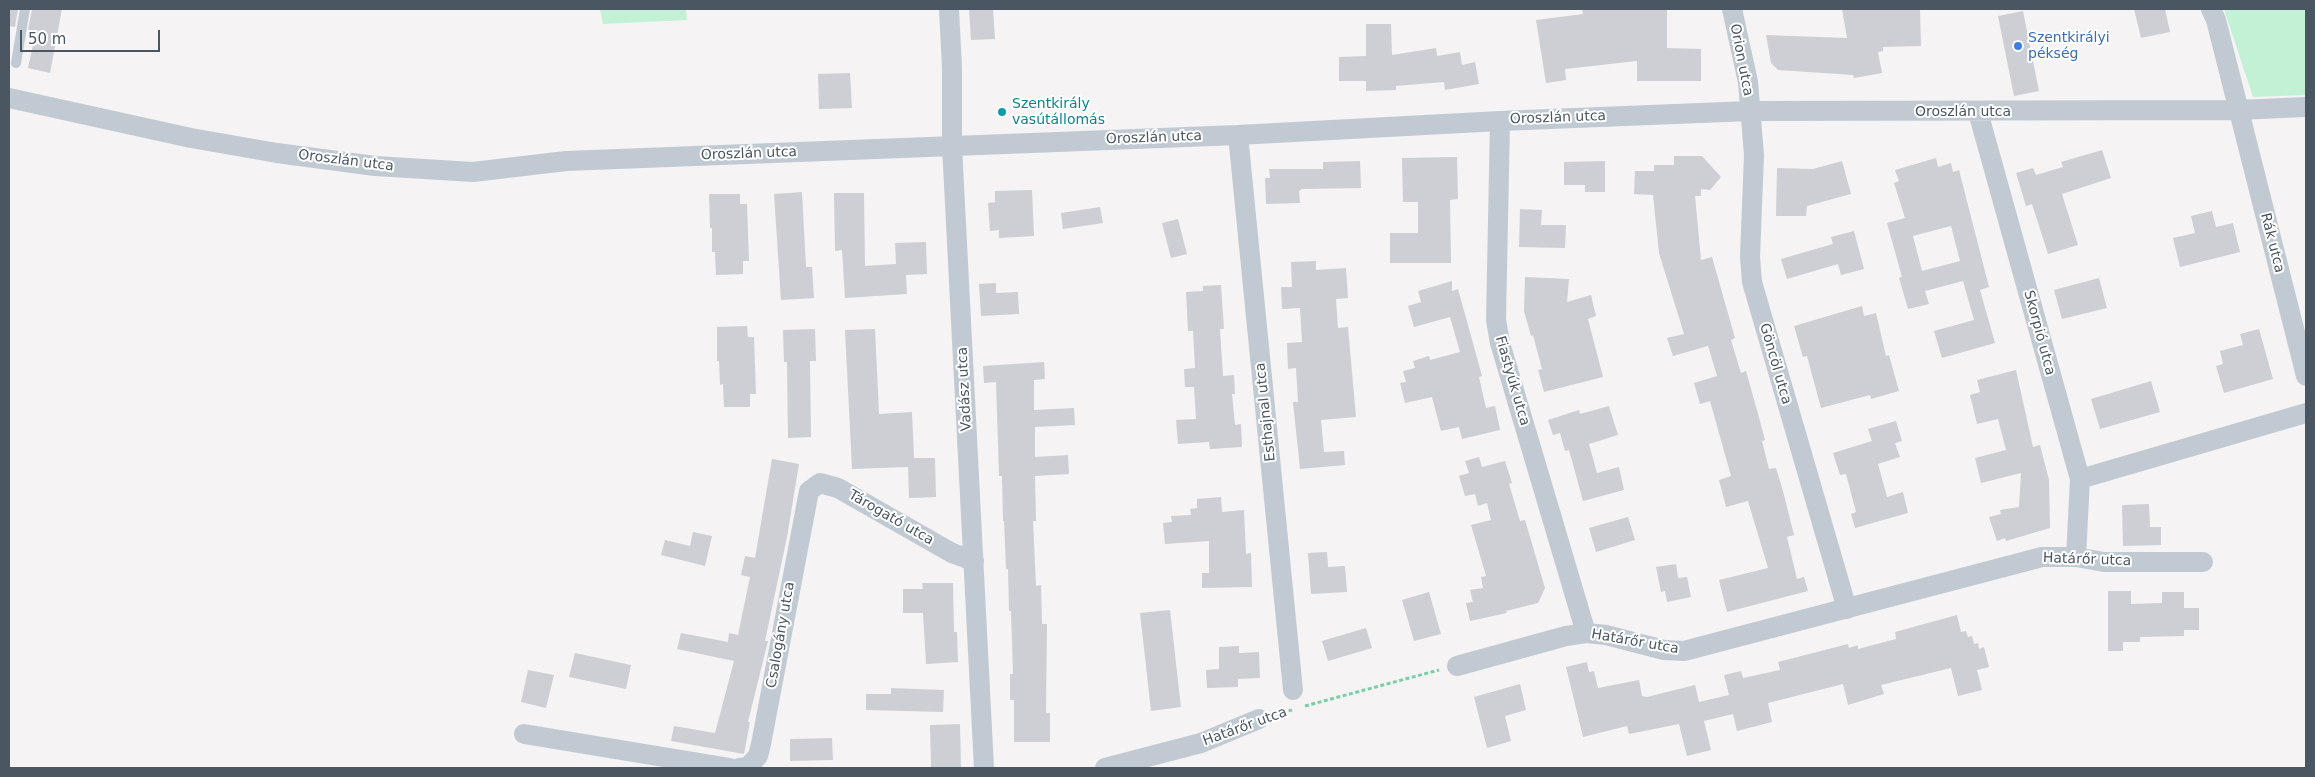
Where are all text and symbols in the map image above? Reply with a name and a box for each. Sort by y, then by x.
scale bar [22,20,162,52]
street label: Orion utca [1726,22,1756,98]
text: 50 m [28,30,66,48]
place label: Szentkirályi pékség [2028,30,2110,62]
marker: Szentkirályi pékség [2012,40,2024,52]
place label: Szentkirály vasútállomás [1012,96,1105,128]
street label: Oroszlán utca [1915,104,2011,120]
marker: Szentkirály vasútállomás [996,106,1008,118]
street label: Oroszlán utca [1510,108,1606,128]
street label: Oroszlán utca [1106,128,1202,148]
street label: Oroszlán utca [701,144,797,164]
street label: Oroszlán utca [297,147,395,175]
street label: Rák utca [2256,211,2288,275]
street label: Skorpió utca [2020,289,2058,377]
street label: Göncöl utca [1755,322,1795,406]
street label: Fiastyúk utca [1491,334,1533,428]
street label: Vadász utca [954,346,976,432]
street label: Esthajnal utca [1252,362,1280,462]
street label: Tárogató utca [845,487,937,549]
street label: Határőr utca [2043,550,2131,570]
street label: Csalogány utca [763,580,799,690]
street label: Határőr utca [1590,626,1680,658]
street label: Határőr utca [1201,704,1289,750]

